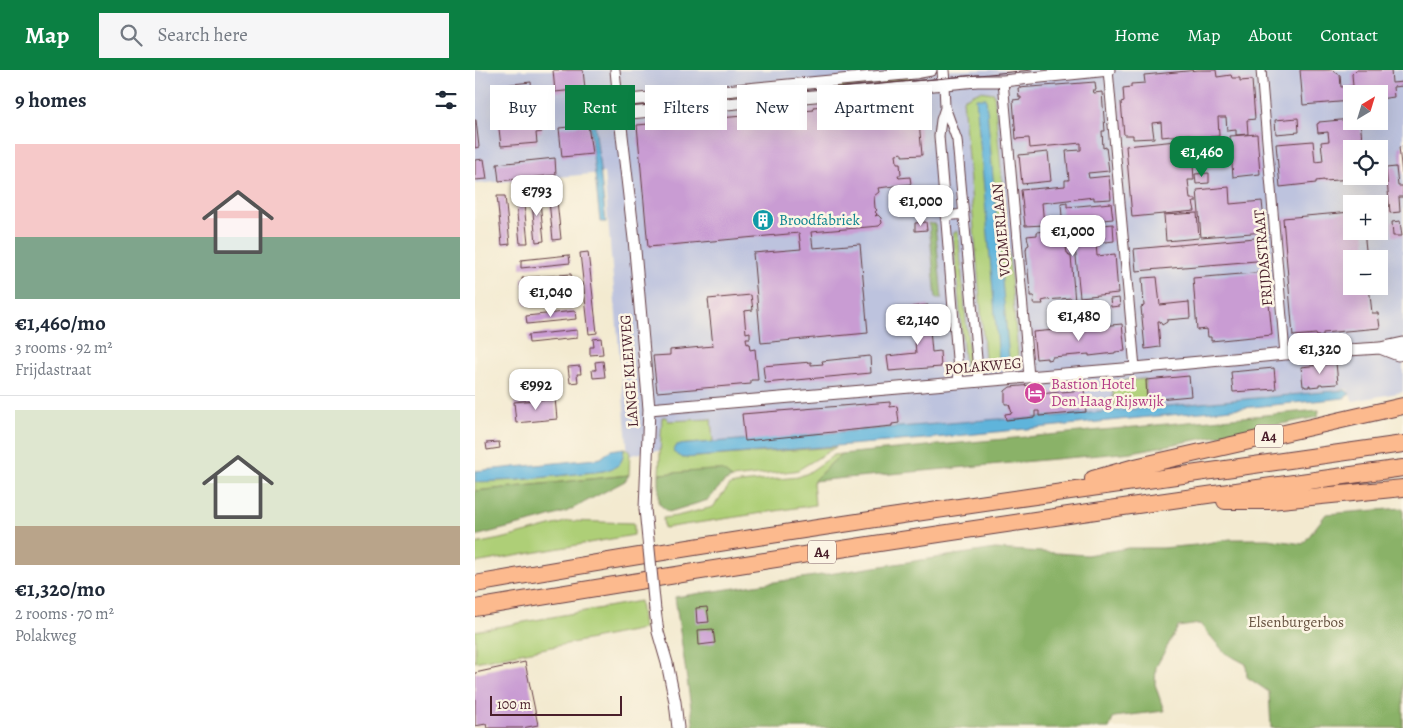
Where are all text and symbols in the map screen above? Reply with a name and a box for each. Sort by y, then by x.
search box [99,13,449,58]
text: Map [25,19,69,51]
icon: search [117,21,145,49]
text: Search here [157,22,248,48]
text: Home [1114,23,1159,47]
text: Map [1187,23,1220,47]
text: About [1248,23,1292,47]
text: Contact [1320,23,1378,47]
chip: Buy [490,85,555,130]
chip: Rent [565,85,635,130]
chip: Filters [645,85,727,130]
chip: New [737,85,807,130]
chip: Apartment [817,85,932,130]
north arrow [1343,85,1387,130]
map controls [1343,85,1388,295]
text: 9 homes [15,86,86,114]
icon: filters [432,86,460,114]
pin: €1,460 [1161,136,1243,178]
button: locate [1343,140,1388,185]
text: €1,460 [1181,141,1223,163]
pin: €793 [507,174,567,217]
icon: home [193,177,283,267]
text: €793 [522,180,552,202]
street label: VOLMERLAAN [987,182,1015,279]
pin: €1,000 [880,184,962,227]
text: €1,000 [899,190,943,212]
button: + [1343,195,1388,240]
building icon: Broodfabriek [751,208,775,232]
street label: FRIJDASTRAAT [1249,208,1277,307]
place label: Broodfabriek [779,210,861,230]
pin: €1,000 [1032,214,1114,257]
text: €1,000 [1051,220,1095,242]
button: − [1343,250,1388,295]
pin: €1,040 [510,276,592,318]
text: €1,040 [530,281,572,303]
pin: €1,480 [1038,300,1120,342]
pin: €2,140 [877,304,959,346]
text: €1,480 [1058,305,1100,327]
text: €1,460/mo [15,309,106,337]
text: €2,140 [897,309,939,331]
street label: LANGE KLEIWEG [615,314,643,428]
pin: €1,320 [1279,332,1361,375]
text: 3 rooms · 92 m² [15,337,113,359]
text: €1,320 [1299,338,1341,360]
street label: POLAKWEG [944,353,1022,379]
text: Frijdastraat [15,359,91,381]
pin: €992 [506,368,566,411]
text: €992 [520,374,552,396]
place label: Bastion Hotel Den Haag Rijswijk [1051,374,1165,411]
hotel icon: Bastion Hotel Den Haag Rijswijk [1023,381,1047,405]
road number: A4 [1255,424,1283,448]
icon: home [193,442,283,532]
road number: A4 [808,541,836,564]
text: €1,320/mo [15,575,105,603]
text: 2 rooms · 70 m² [15,603,114,625]
park label: Elsenburgerbos [1248,612,1344,632]
text: Polakweg [15,625,76,647]
scale bar [490,693,623,716]
text: 100 m [497,695,531,714]

